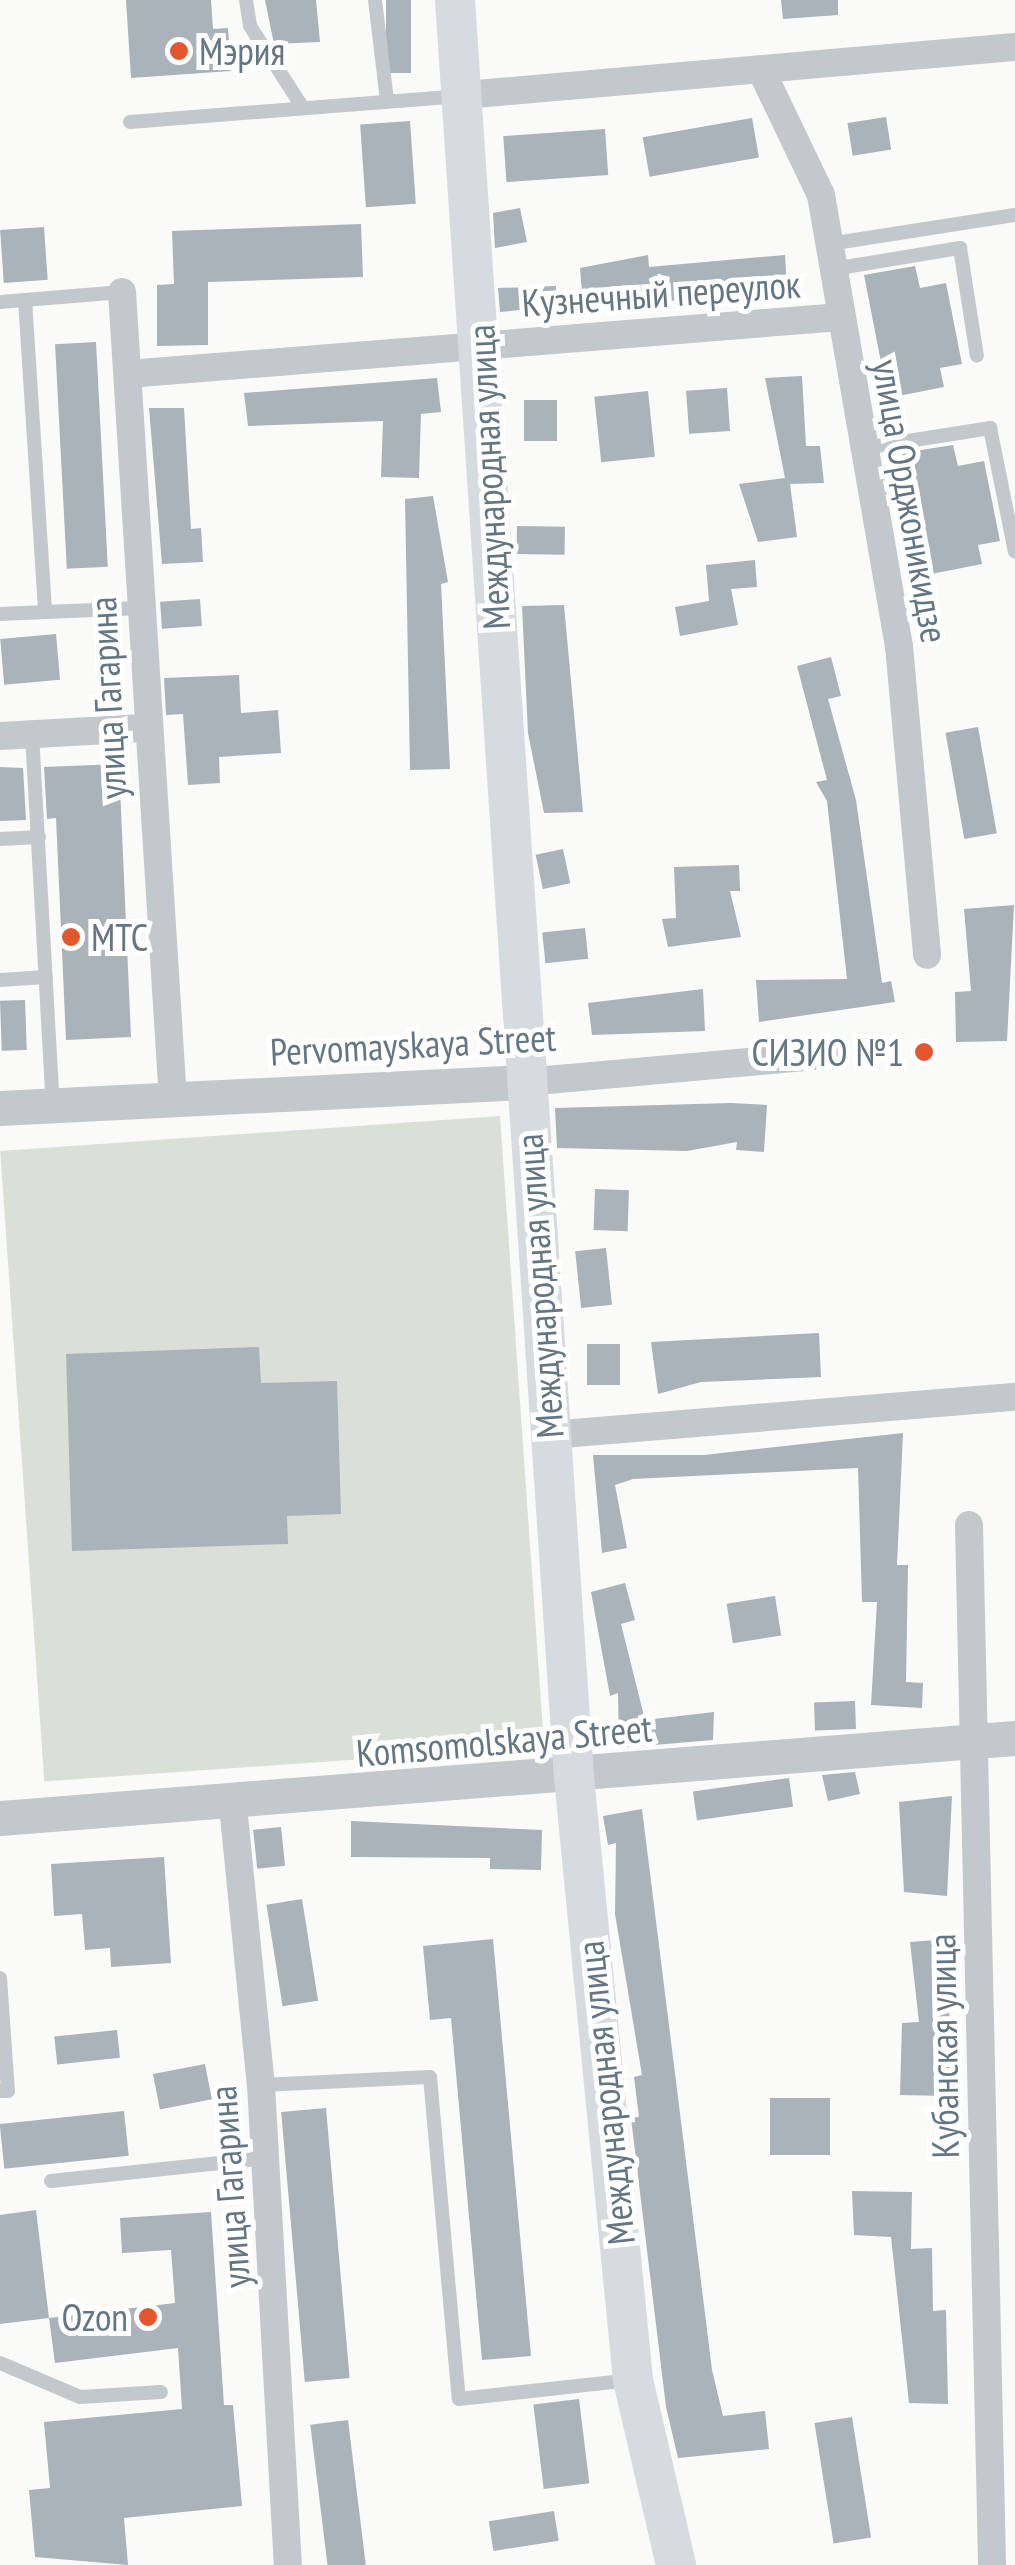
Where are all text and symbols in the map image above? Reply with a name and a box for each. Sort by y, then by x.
place label: Мэрия [199,28,285,74]
marker: Мэрия [168,40,190,62]
street label: Кузнечный переулок [520,261,802,325]
street label: Международная улица [457,323,519,631]
street label: улица Орджоникидзе [864,356,958,646]
street label: улица Гагарина [79,596,135,800]
place label: МТС [91,914,148,960]
marker: МТС [60,926,82,948]
street label: Pervomayskaya Street [269,1014,557,1074]
place label: СИЗИО №1 [751,1029,904,1075]
marker: СИЗИО №1 [913,1041,935,1063]
street label: Международная улица [506,1132,572,1440]
street label: Komsomolskaya Street [354,1704,654,1776]
street label: Кубанская улица [918,1933,968,2159]
street label: Международная улица [566,1939,644,2247]
street label: улица Гагарина [199,2084,259,2290]
place label: Ozon [61,2294,128,2340]
marker: Ozon [137,2306,159,2328]

